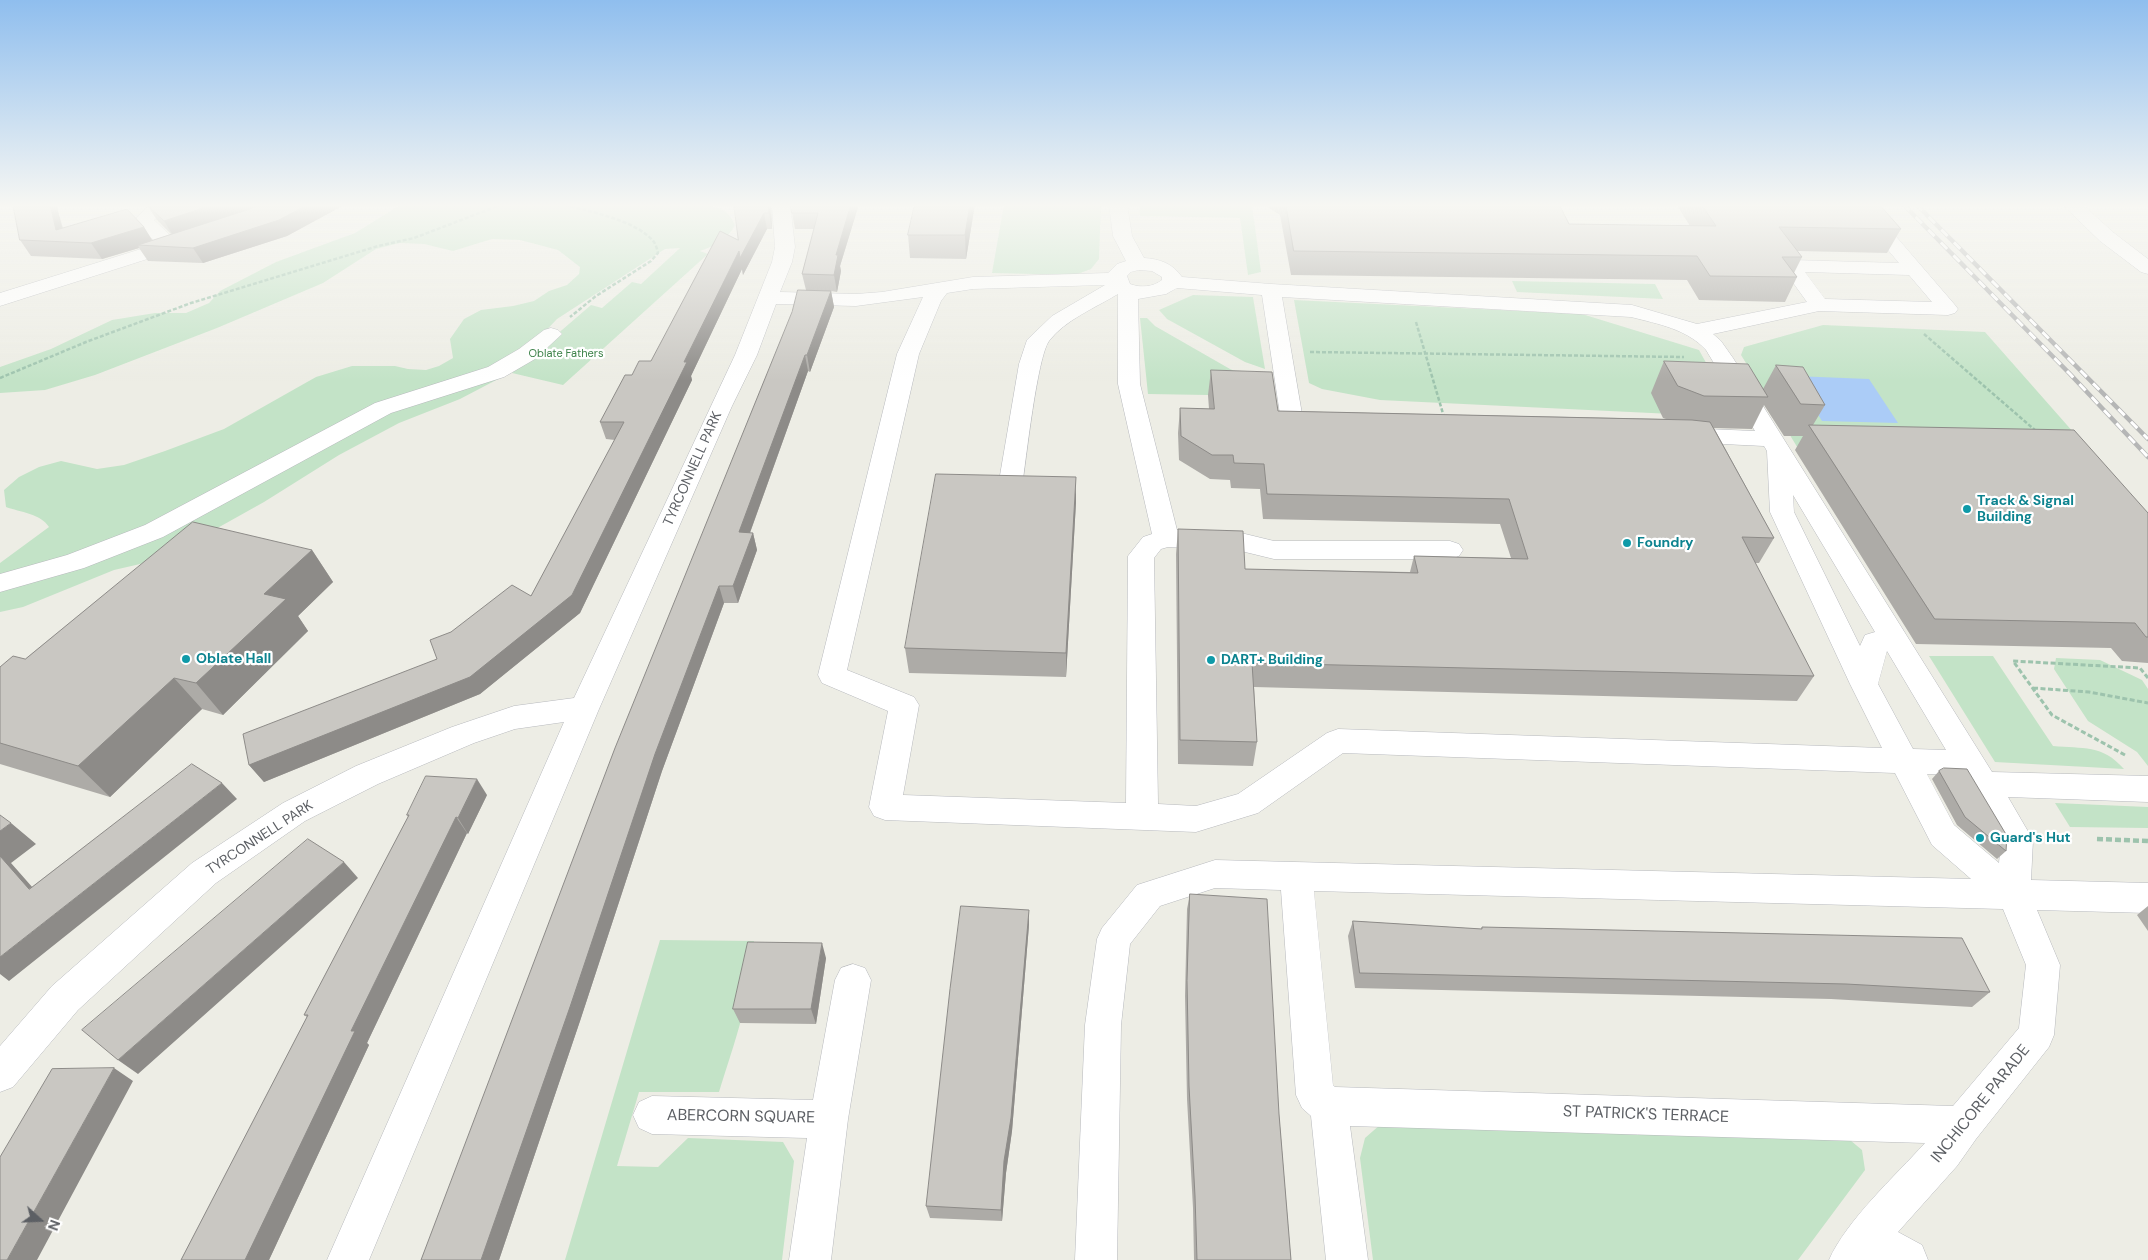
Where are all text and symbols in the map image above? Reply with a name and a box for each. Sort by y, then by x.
park label: Oblate Fathers [529,347,603,361]
street label: TYRCONNELL PARK [660,409,726,529]
place label: Track & Signal Building [1977,493,2074,526]
marker: Track & Signal Building [1961,503,1973,515]
place label: Foundry [1637,535,1694,551]
marker: Foundry [1621,537,1633,549]
place label: Oblate Hall [196,651,271,667]
place label: DART+ Building [1221,652,1323,668]
marker: Oblate Hall [180,653,192,665]
marker: DART+ Building [1205,654,1217,666]
street label: TYRCONNELL PARK [204,797,316,879]
place label: Guard's Hut [1990,830,2071,846]
marker: Guard's Hut [1974,832,1986,844]
street label: INCHICORE PARADE [1928,1041,2034,1167]
street label: ST PATRICK'S TERRACE [1563,1103,1729,1127]
street label: ABERCORN SQUARE [667,1106,815,1128]
north arrow [15,1195,65,1245]
text: N [44,1217,64,1233]

